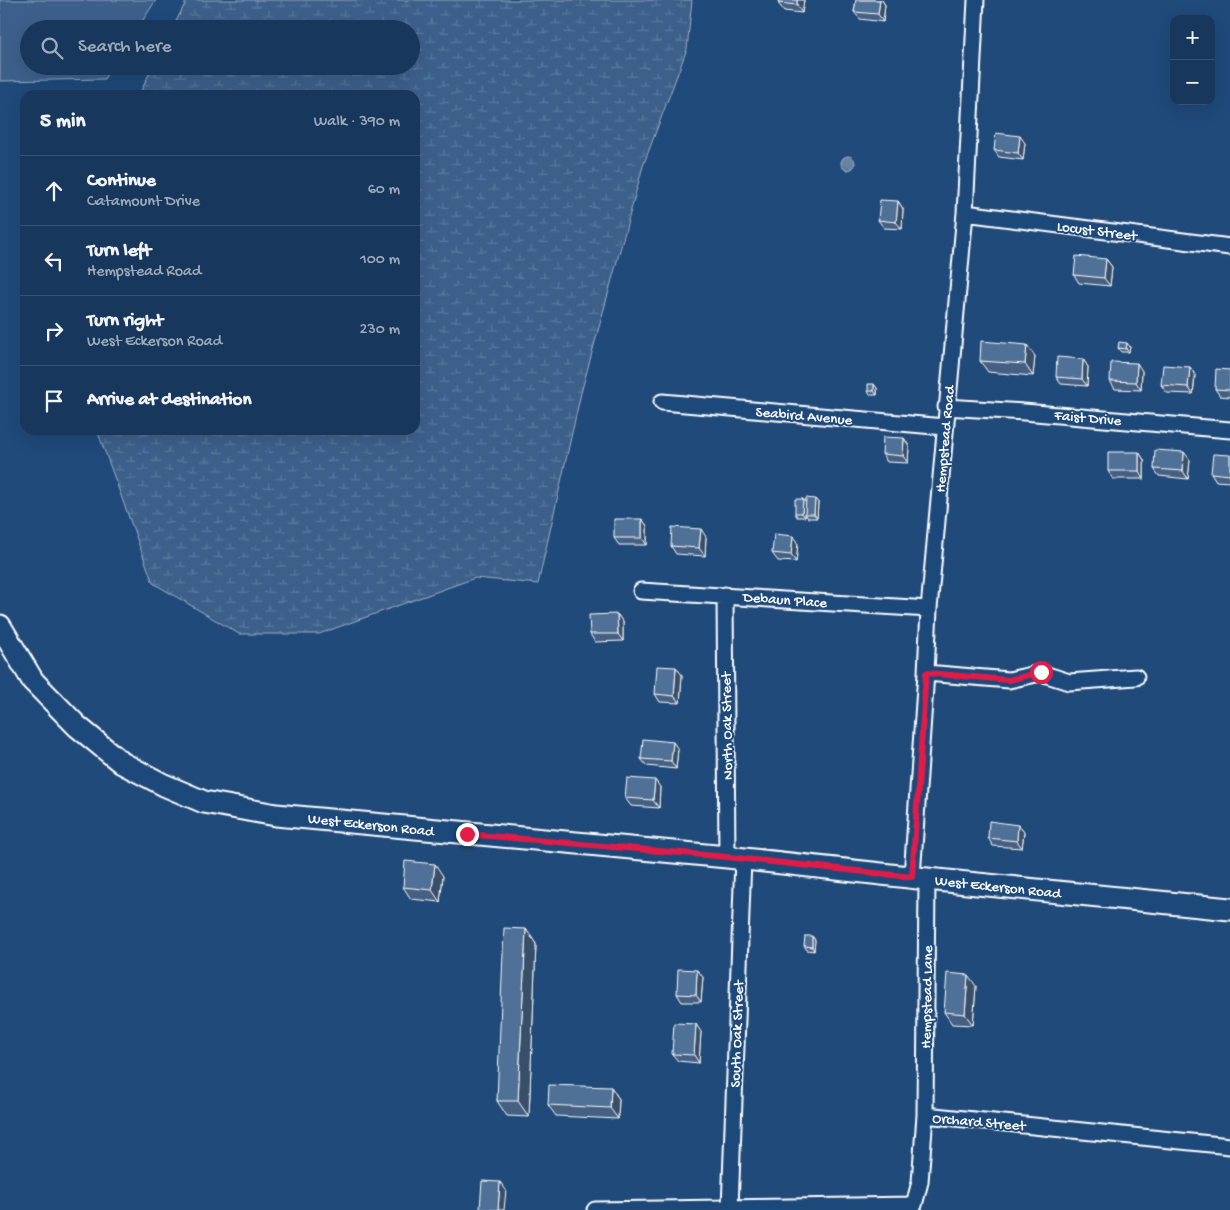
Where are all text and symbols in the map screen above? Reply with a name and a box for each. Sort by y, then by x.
map controls [1170,15,1215,105]
button: + [1170,15,1215,60]
search box [20,20,420,75]
icon: search [38,34,66,62]
text: Search here [78,36,172,59]
button: − [1170,60,1215,105]
text: 5 min [40,110,85,135]
text: Walk · 390 m [314,113,400,132]
text: Continue [87,170,156,193]
icon: ahead [40,177,68,205]
text: 60 m [368,181,400,200]
text: Catamount Drive [87,193,200,212]
street label: Locust Street [1056,218,1140,246]
text: Turn left [87,240,151,263]
icon: left [40,247,68,275]
text: 100 m [360,251,400,270]
text: Hempstead Road [87,263,201,282]
text: Turn right [87,310,163,333]
icon: right [40,317,68,345]
text: 230 m [360,321,400,340]
text: West Eckerson Road [87,333,222,352]
street label: Hempstead Road [932,384,960,493]
icon: arrive [40,387,68,415]
text: Arrive at destination [87,389,251,412]
street label: Seabird Avenue [755,404,853,430]
street label: Faist Drive [1053,407,1122,431]
street label: Debaun Place [741,589,828,613]
route start [1030,661,1053,684]
street label: North Oak Street [718,670,738,780]
street label: West Eckerson Road [307,810,436,842]
route end [456,823,479,846]
street label: West Eckerson Road [934,872,1063,904]
street label: Hempstead Lane [918,945,938,1049]
street label: South Oak Street [727,978,749,1088]
street label: Orchard Street [931,1110,1028,1136]

